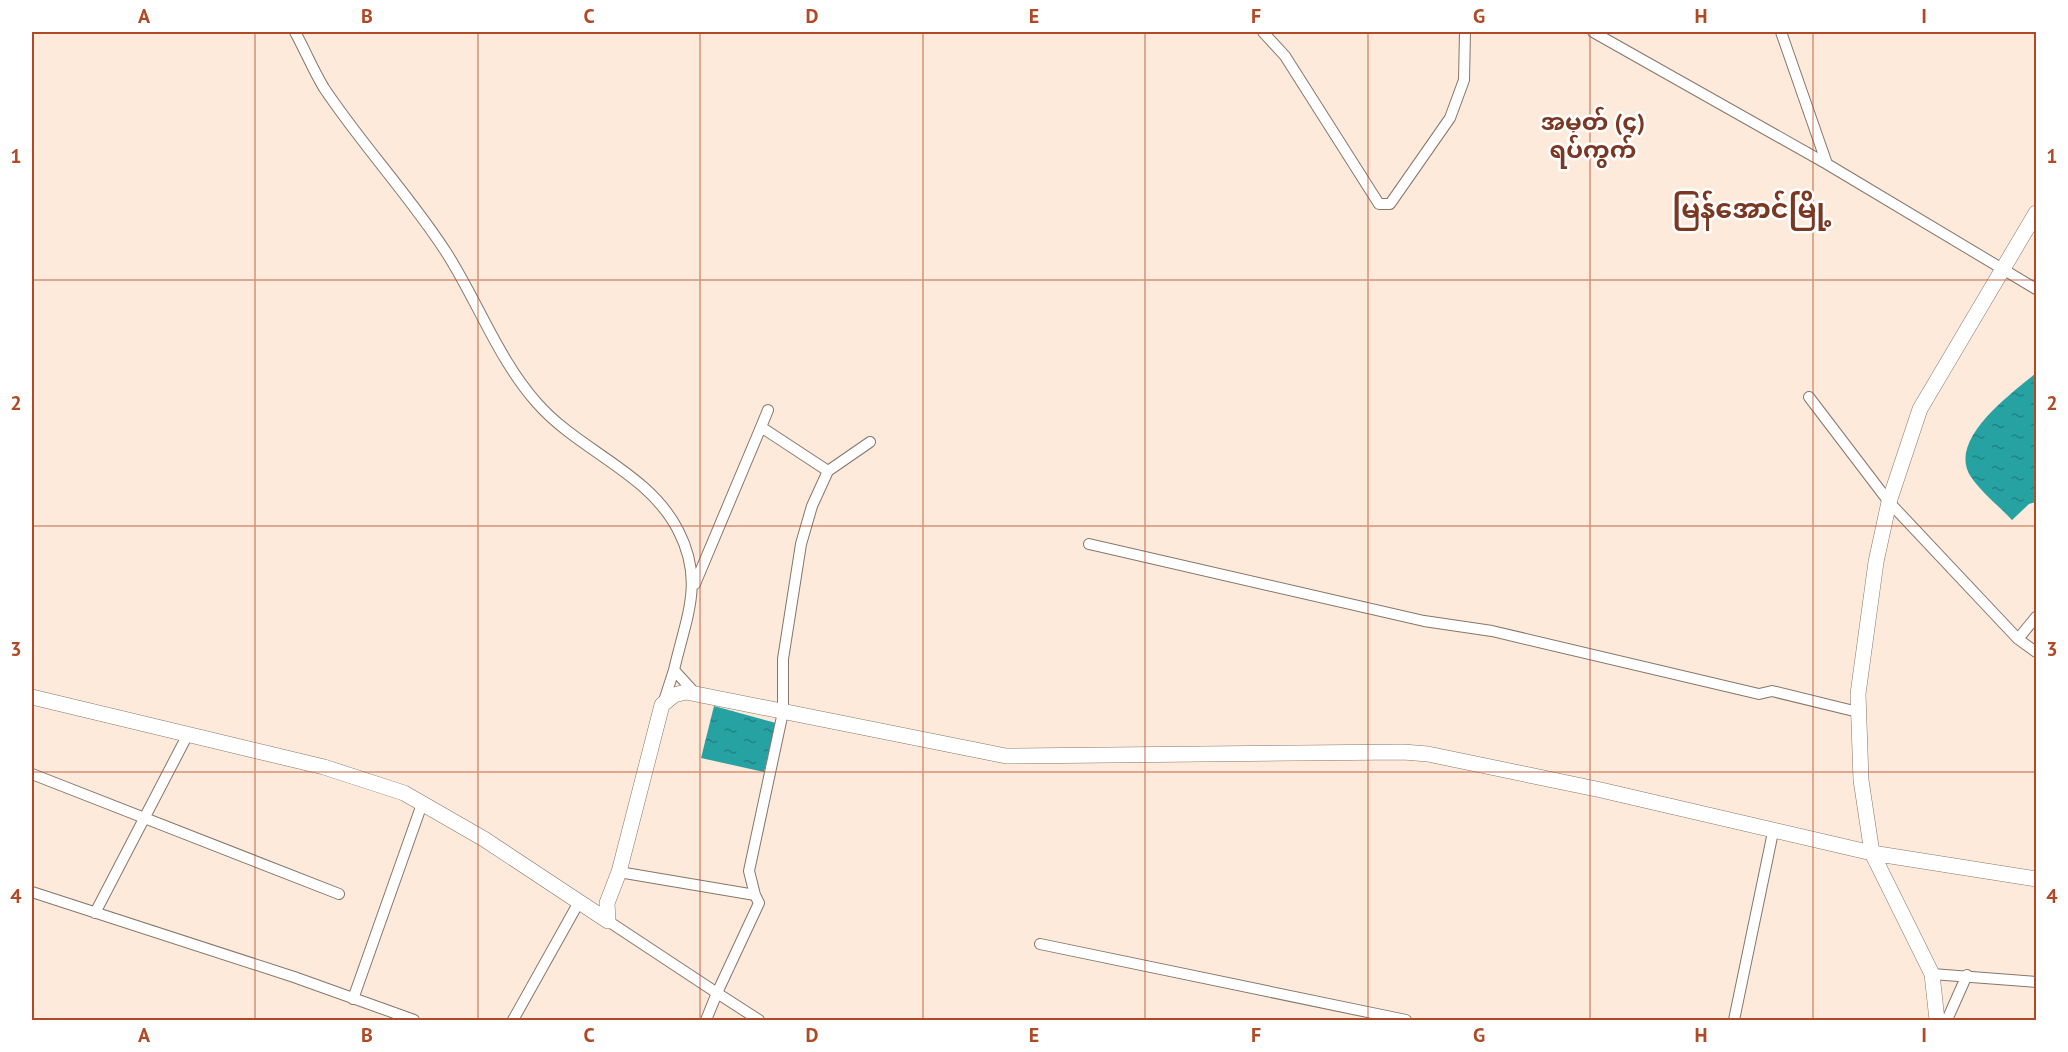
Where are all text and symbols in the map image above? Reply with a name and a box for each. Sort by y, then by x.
text: A [138,3,151,29]
text: B [361,3,373,29]
text: C [583,3,595,29]
text: D [806,3,819,29]
text: E [1029,3,1039,29]
text: F [1251,3,1261,29]
text: G [1473,3,1485,29]
text: H [1694,3,1708,29]
text: I [1921,3,1927,29]
district label: အမှတ် (၄) ရပ်ကွက် [1541,106,1645,169]
text: 1 [10,143,22,169]
text: 1 [2046,143,2058,169]
district label: မြန်အောင်မြို့ [1672,190,1832,231]
text: 2 [10,390,22,416]
text: 2 [2046,390,2058,416]
text: 3 [10,636,22,662]
text: 3 [2046,636,2058,662]
text: 4 [10,883,22,909]
text: 4 [2046,883,2058,909]
text: A [138,1022,151,1048]
text: B [361,1022,373,1048]
text: C [583,1022,595,1048]
text: D [806,1022,819,1048]
text: E [1029,1022,1039,1048]
text: F [1251,1022,1261,1048]
text: G [1473,1022,1485,1048]
text: H [1694,1022,1708,1048]
text: I [1921,1022,1927,1048]

